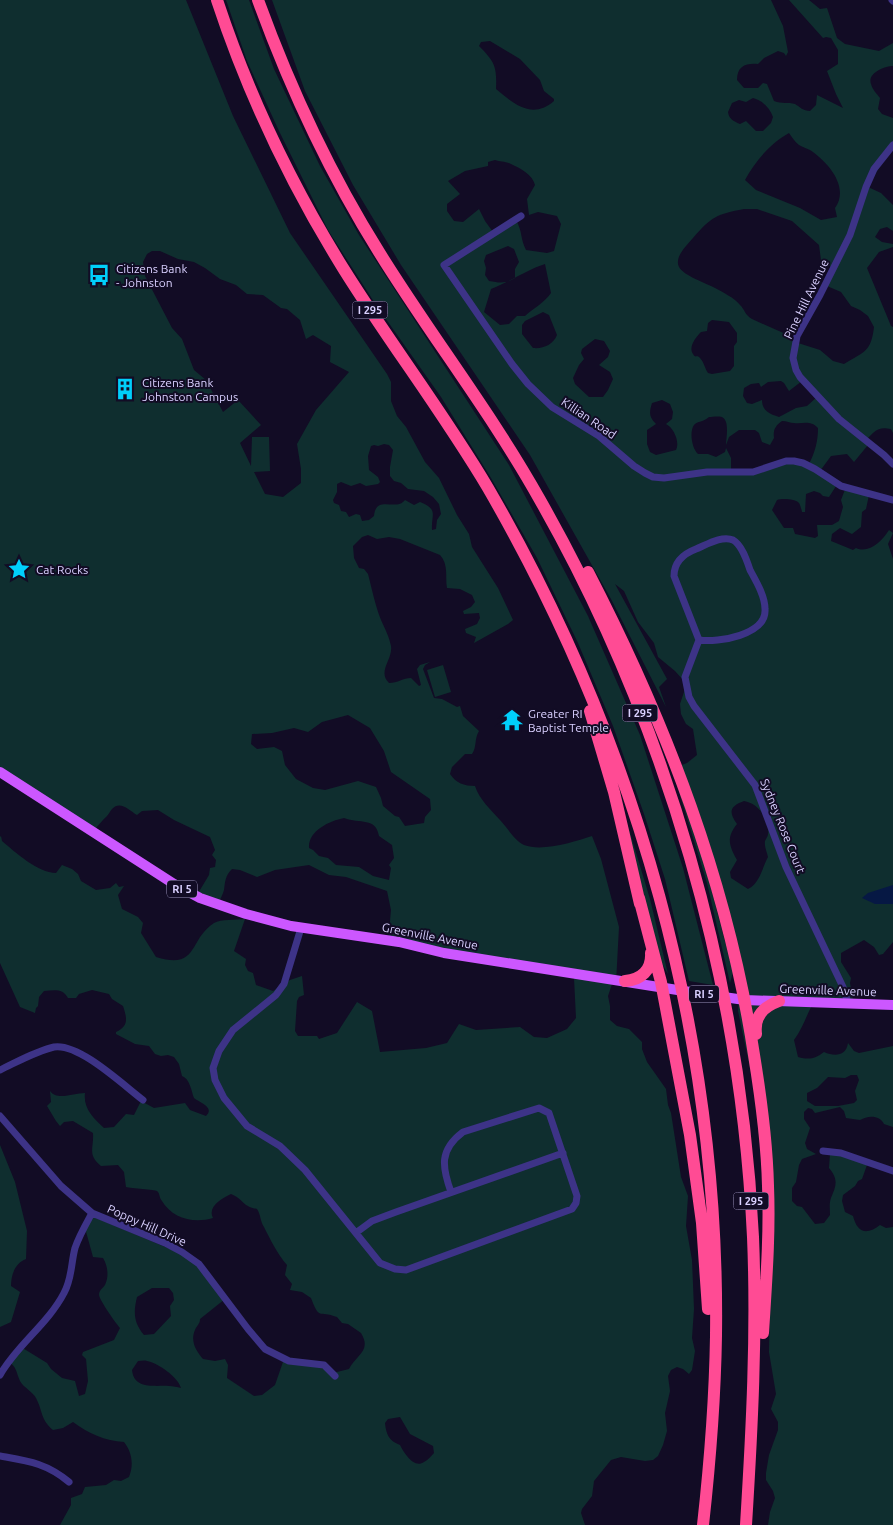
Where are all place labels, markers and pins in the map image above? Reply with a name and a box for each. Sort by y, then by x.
bus stop icon: Citizens Bank - Johnston [86,262,112,288]
place label: Citizens Bank - Johnston [116,262,187,289]
building icon: Citizens Bank Johnston Campus [112,376,138,402]
place label: Citizens Bank Johnston Campus [142,376,238,403]
place icon: Cat Rocks [6,556,32,582]
place label: Cat Rocks [36,563,88,576]
temple icon: Greater RI Baptist Temple [499,707,525,733]
place label: Greater RI Baptist Temple [528,707,609,734]

